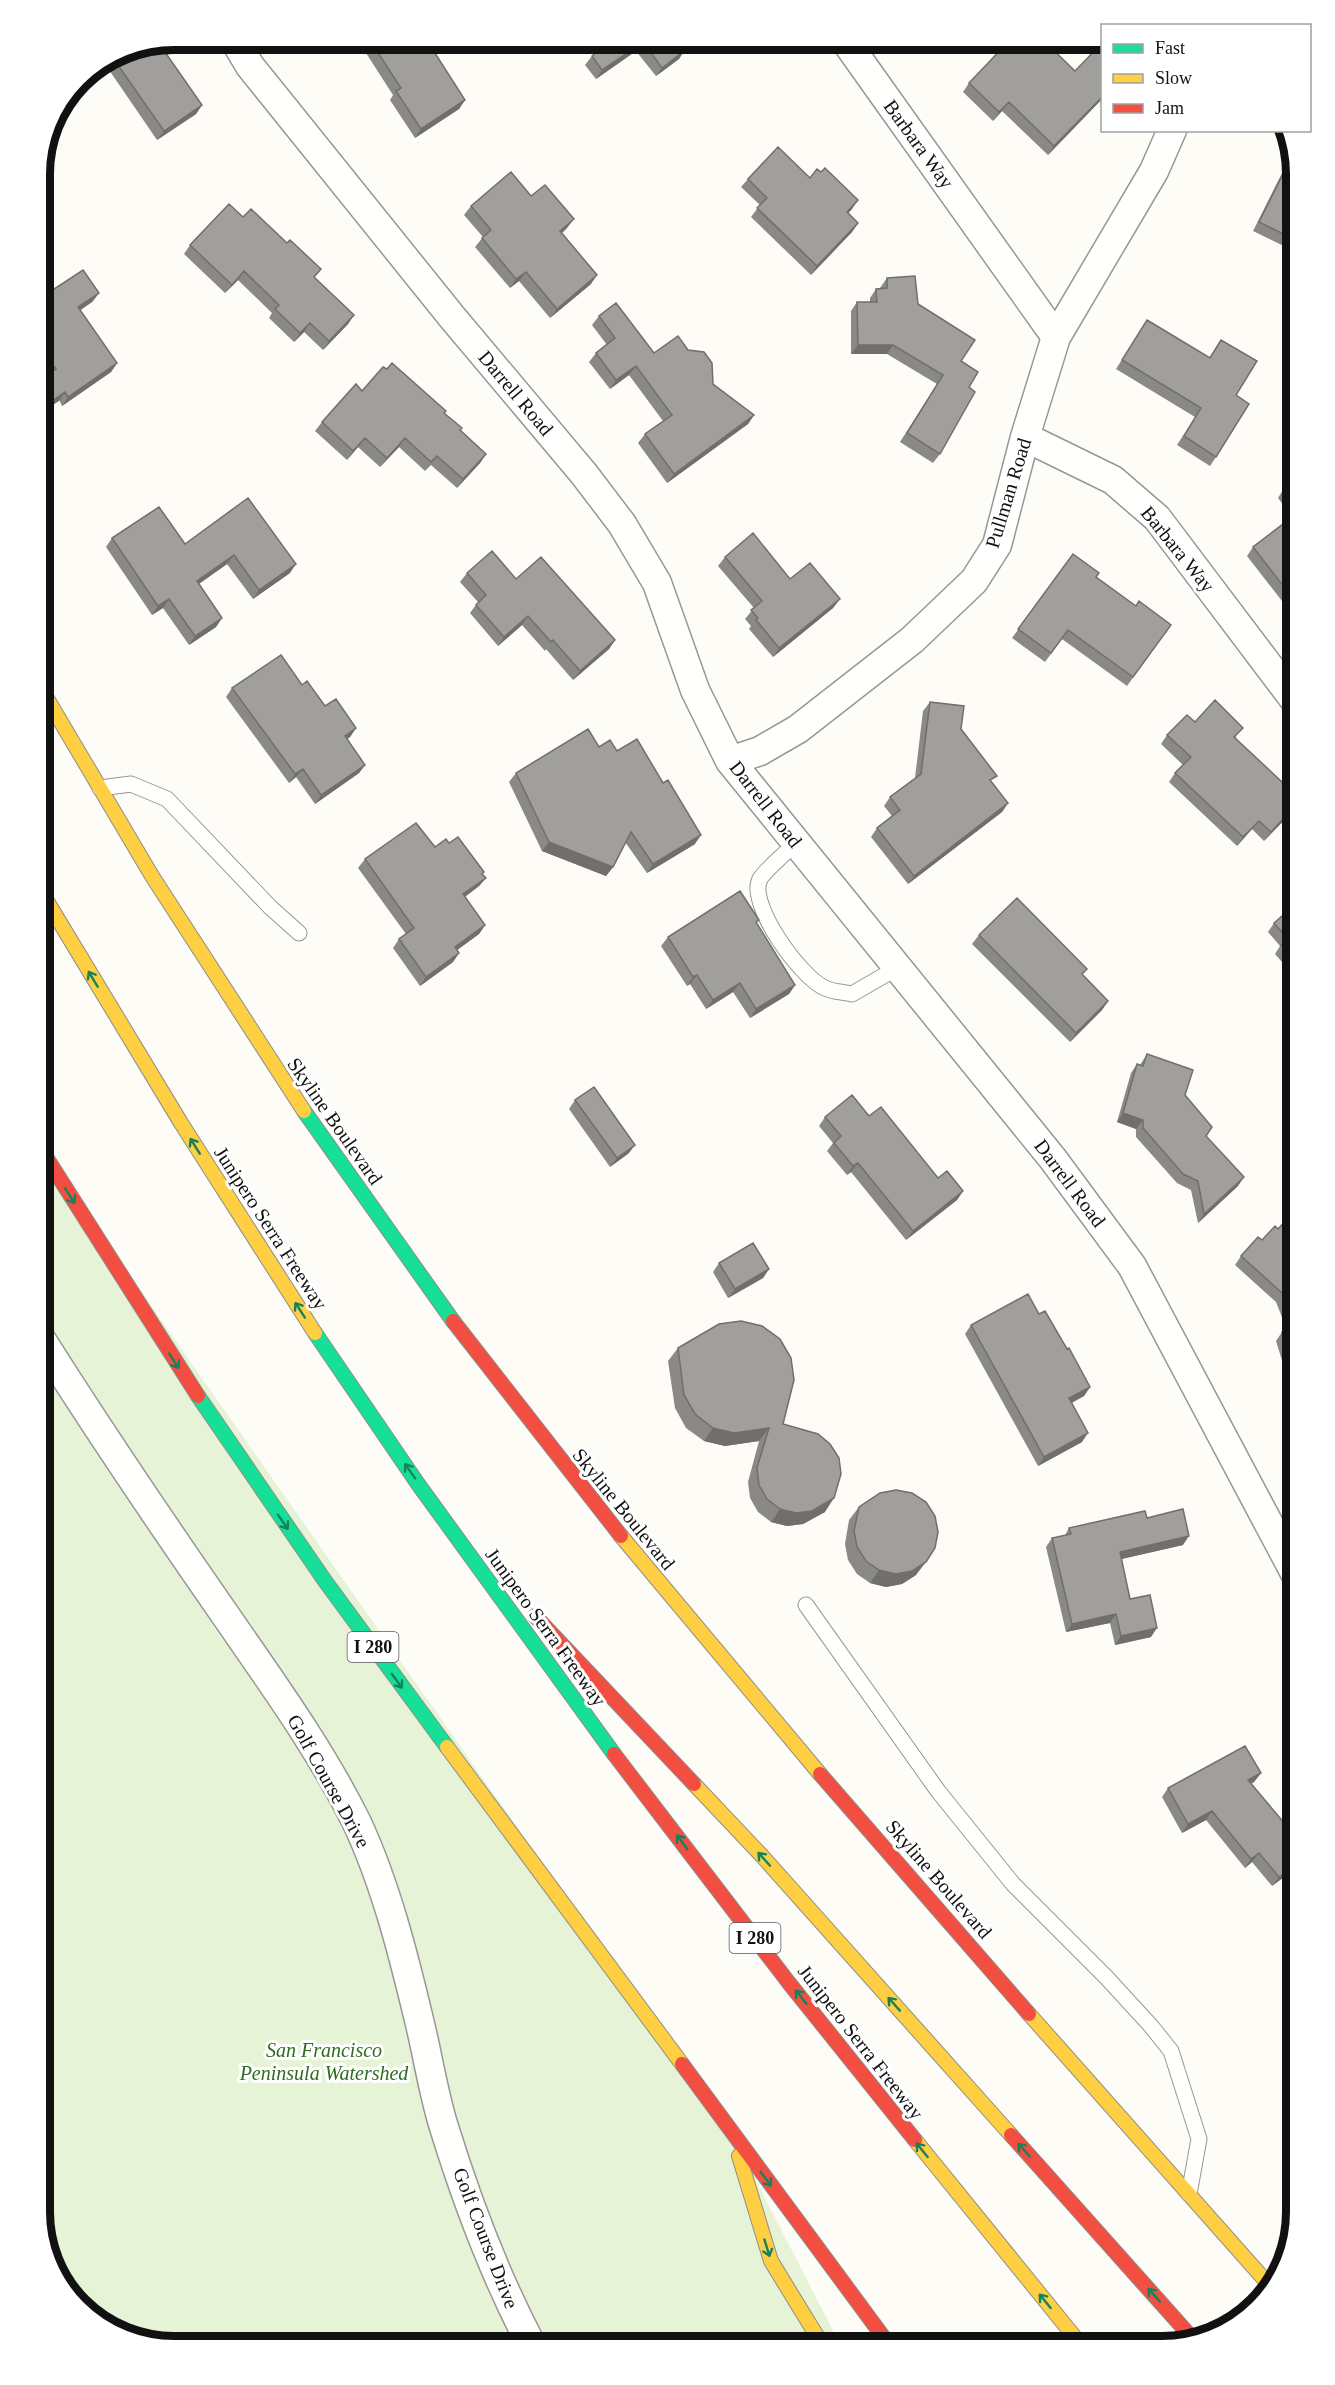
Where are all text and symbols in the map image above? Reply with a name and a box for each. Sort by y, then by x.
legend [1101,24,1311,132]
text: Fast [1155,38,1185,58]
text: Slow [1155,68,1192,88]
street label: Barbara Way [879,95,958,193]
text: Jam [1155,98,1184,118]
street label: Darrell Road [474,346,558,440]
street label: Pullman Road [981,435,1035,551]
street label: Barbara Way [1136,502,1219,597]
street label: Darrell Road [725,756,807,852]
one-way arrow [87,971,99,988]
street label: Skyline Boulevard [282,1053,387,1189]
street label: Darrell Road [1030,1135,1110,1231]
one-way arrow [188,1138,200,1155]
street label: Junipero Serra Freeway [209,1142,332,1314]
one-way arrow [64,1187,76,1204]
one-way arrow [294,1302,306,1319]
one-way arrow [168,1352,180,1368]
street label: Skyline Boulevard [568,1444,680,1575]
one-way arrow [404,1463,416,1480]
one-way arrow [277,1513,289,1530]
street label: Junipero Serra Freeway [480,1544,611,1711]
road number: I 280 [348,1632,398,1662]
one-way arrow [391,1672,403,1688]
street label: Golf Course Drive [283,1711,375,1852]
street label: Skyline Boulevard [881,1815,996,1943]
one-way arrow [675,1835,688,1851]
one-way arrow [757,1852,771,1867]
road number: I 280 [730,1923,780,1953]
street label: Junipero Serra Freeway [793,1960,928,2124]
one-way arrow [794,1989,807,2005]
one-way arrow [887,1997,901,2012]
park label: San Francisco Peninsula Watershed [239,2039,409,2084]
one-way arrow [915,2142,928,2158]
one-way arrow [1017,2143,1031,2158]
street label: Golf Course Drive [449,2165,523,2312]
one-way arrow [759,2170,772,2186]
one-way arrow [762,2238,773,2257]
one-way arrow [1147,2288,1161,2303]
one-way arrow [1038,2294,1052,2309]

